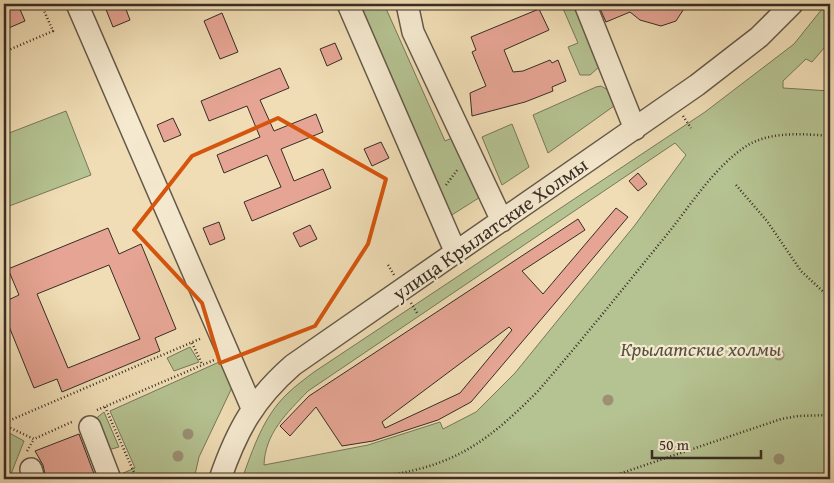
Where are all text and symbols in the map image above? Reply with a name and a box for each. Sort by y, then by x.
street label: улица Крылатские Холмы [385,150,593,308]
park label: Крылатские холмы [621,334,782,363]
scale bar [652,428,760,460]
text: 50 m [659,434,690,455]

